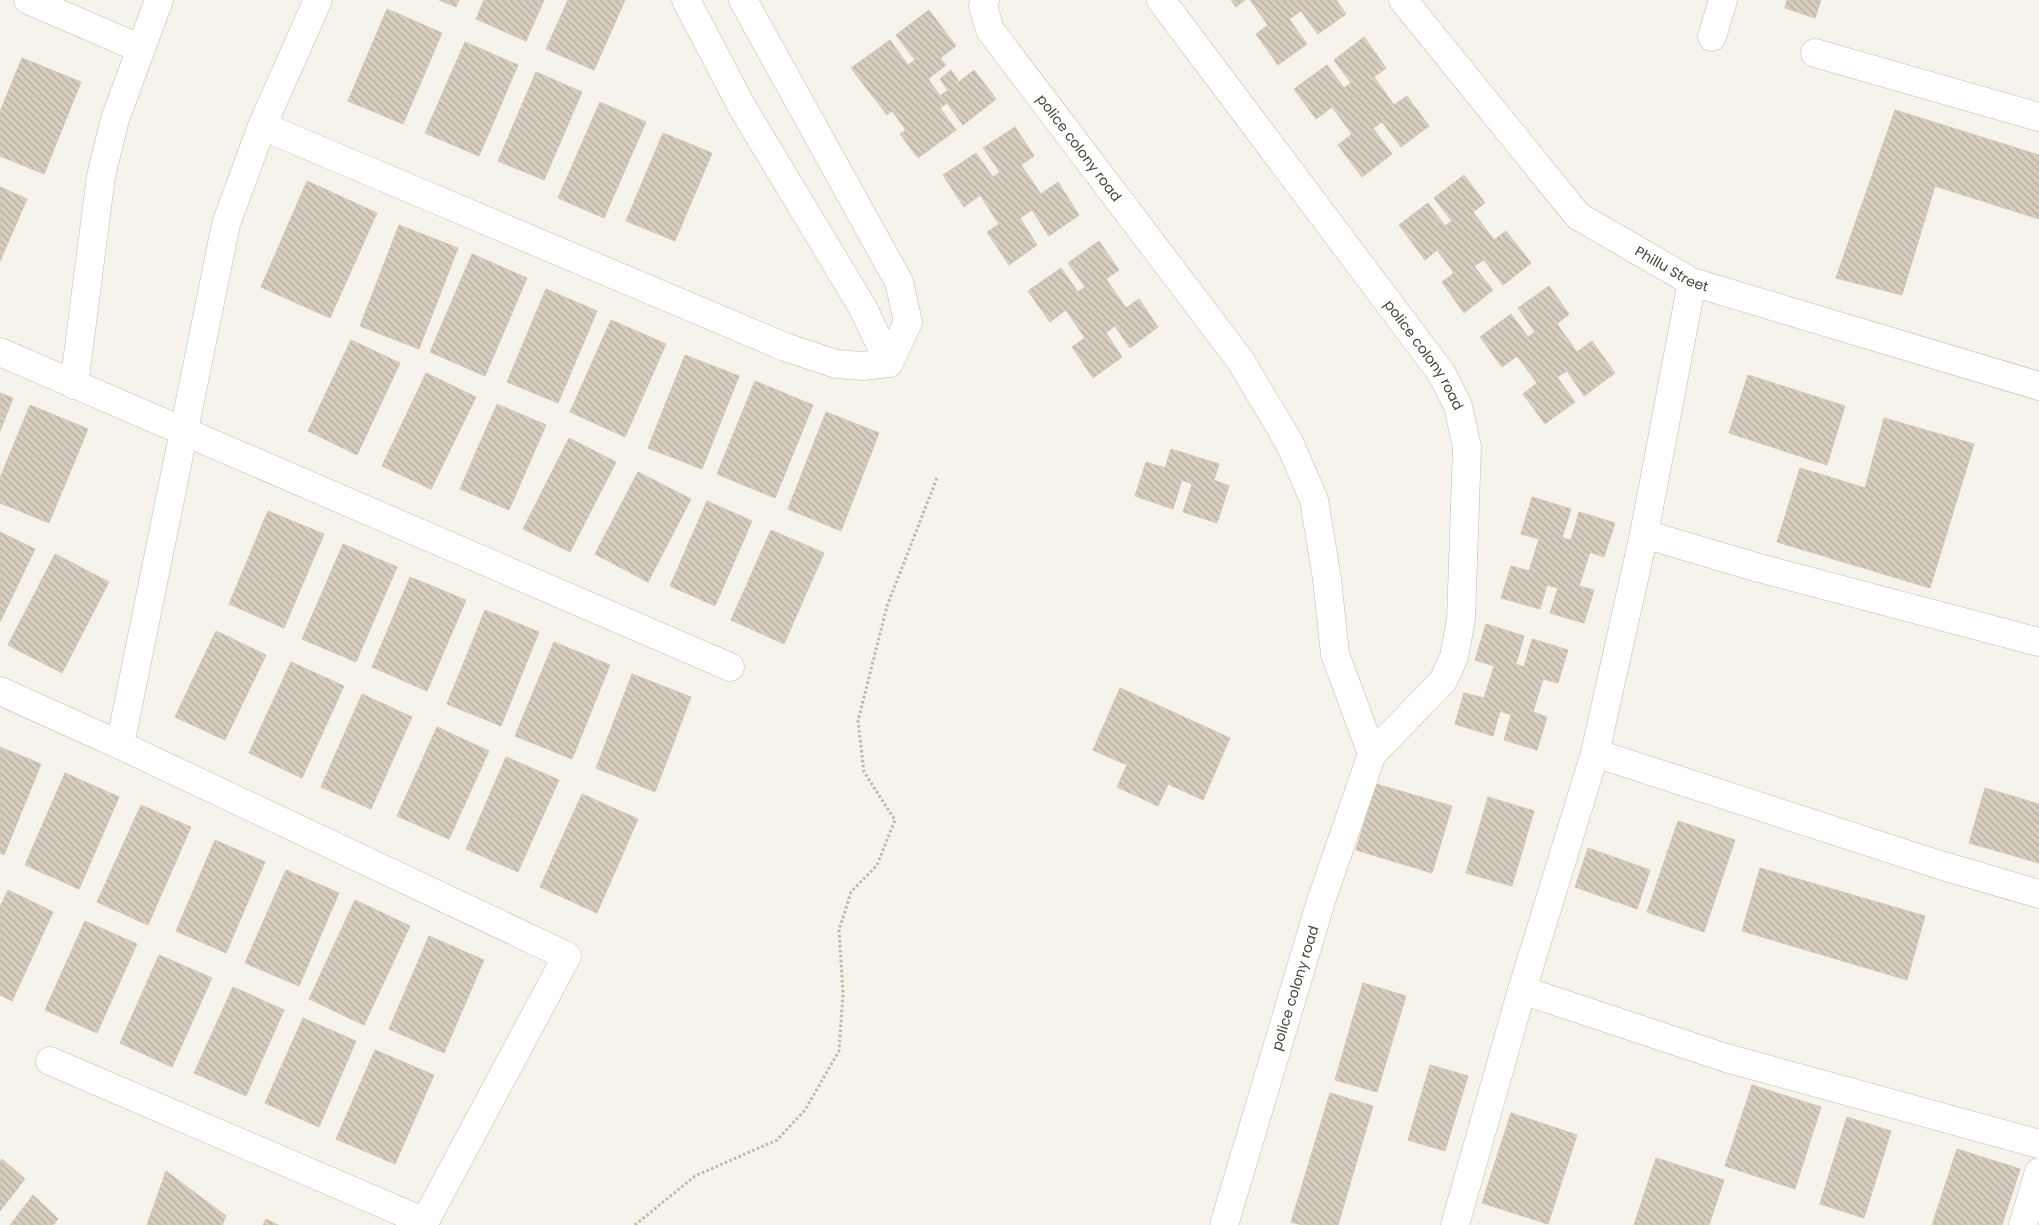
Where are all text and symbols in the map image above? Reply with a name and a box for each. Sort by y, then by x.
street label: police colony road [1032,90,1126,206]
street label: Phillu Street [1631,241,1711,296]
street label: police colony road [1379,295,1468,413]
street label: police colony road [1266,923,1324,1053]

